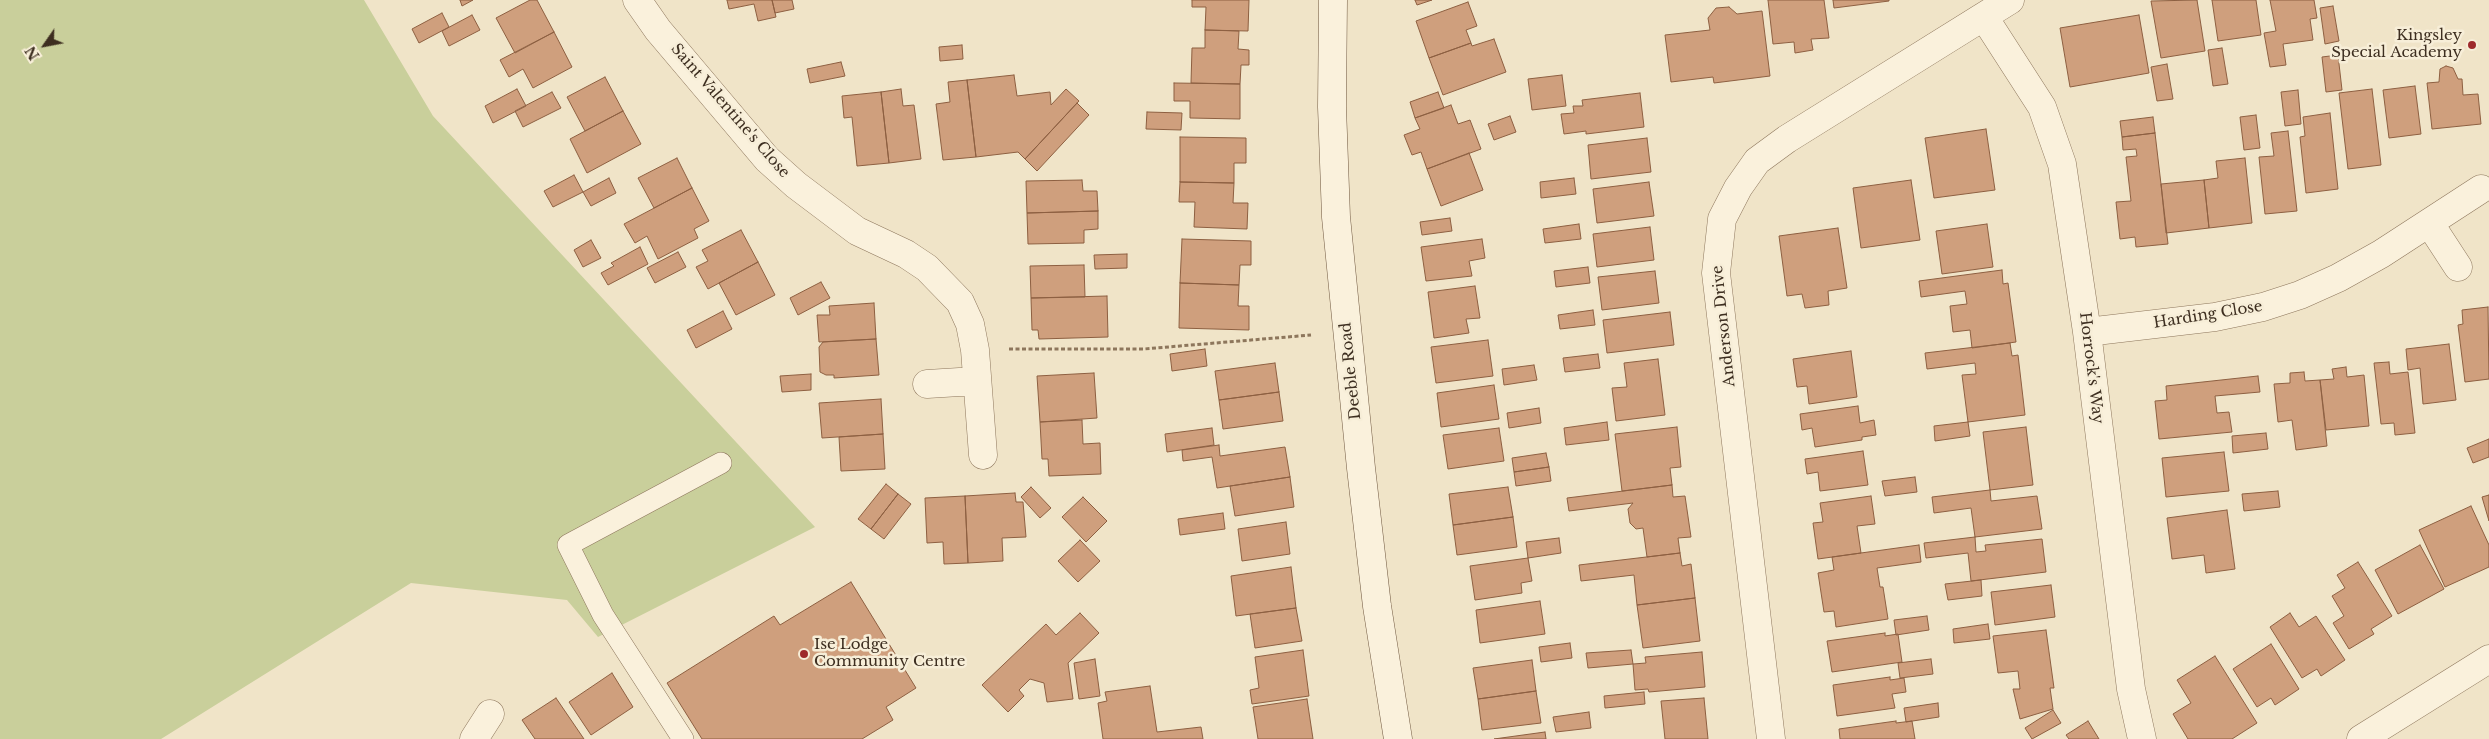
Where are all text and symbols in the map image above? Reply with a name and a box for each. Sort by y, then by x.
north arrow [20,20,70,70]
place label: Kingsley Special Academy [2331,27,2462,62]
marker: Kingsley Special Academy [2466,39,2478,51]
street label: Saint Valentine's Close [667,40,793,182]
text: N [21,43,44,64]
street label: Anderson Drive [1709,264,1739,388]
street label: Harding Close [2152,297,2264,333]
street label: Horrock's Way [2075,311,2107,425]
street label: Deeble Road [1337,321,1365,421]
place label: Ise Lodge Community Centre [814,636,965,671]
marker: Ise Lodge Community Centre [798,648,810,660]

